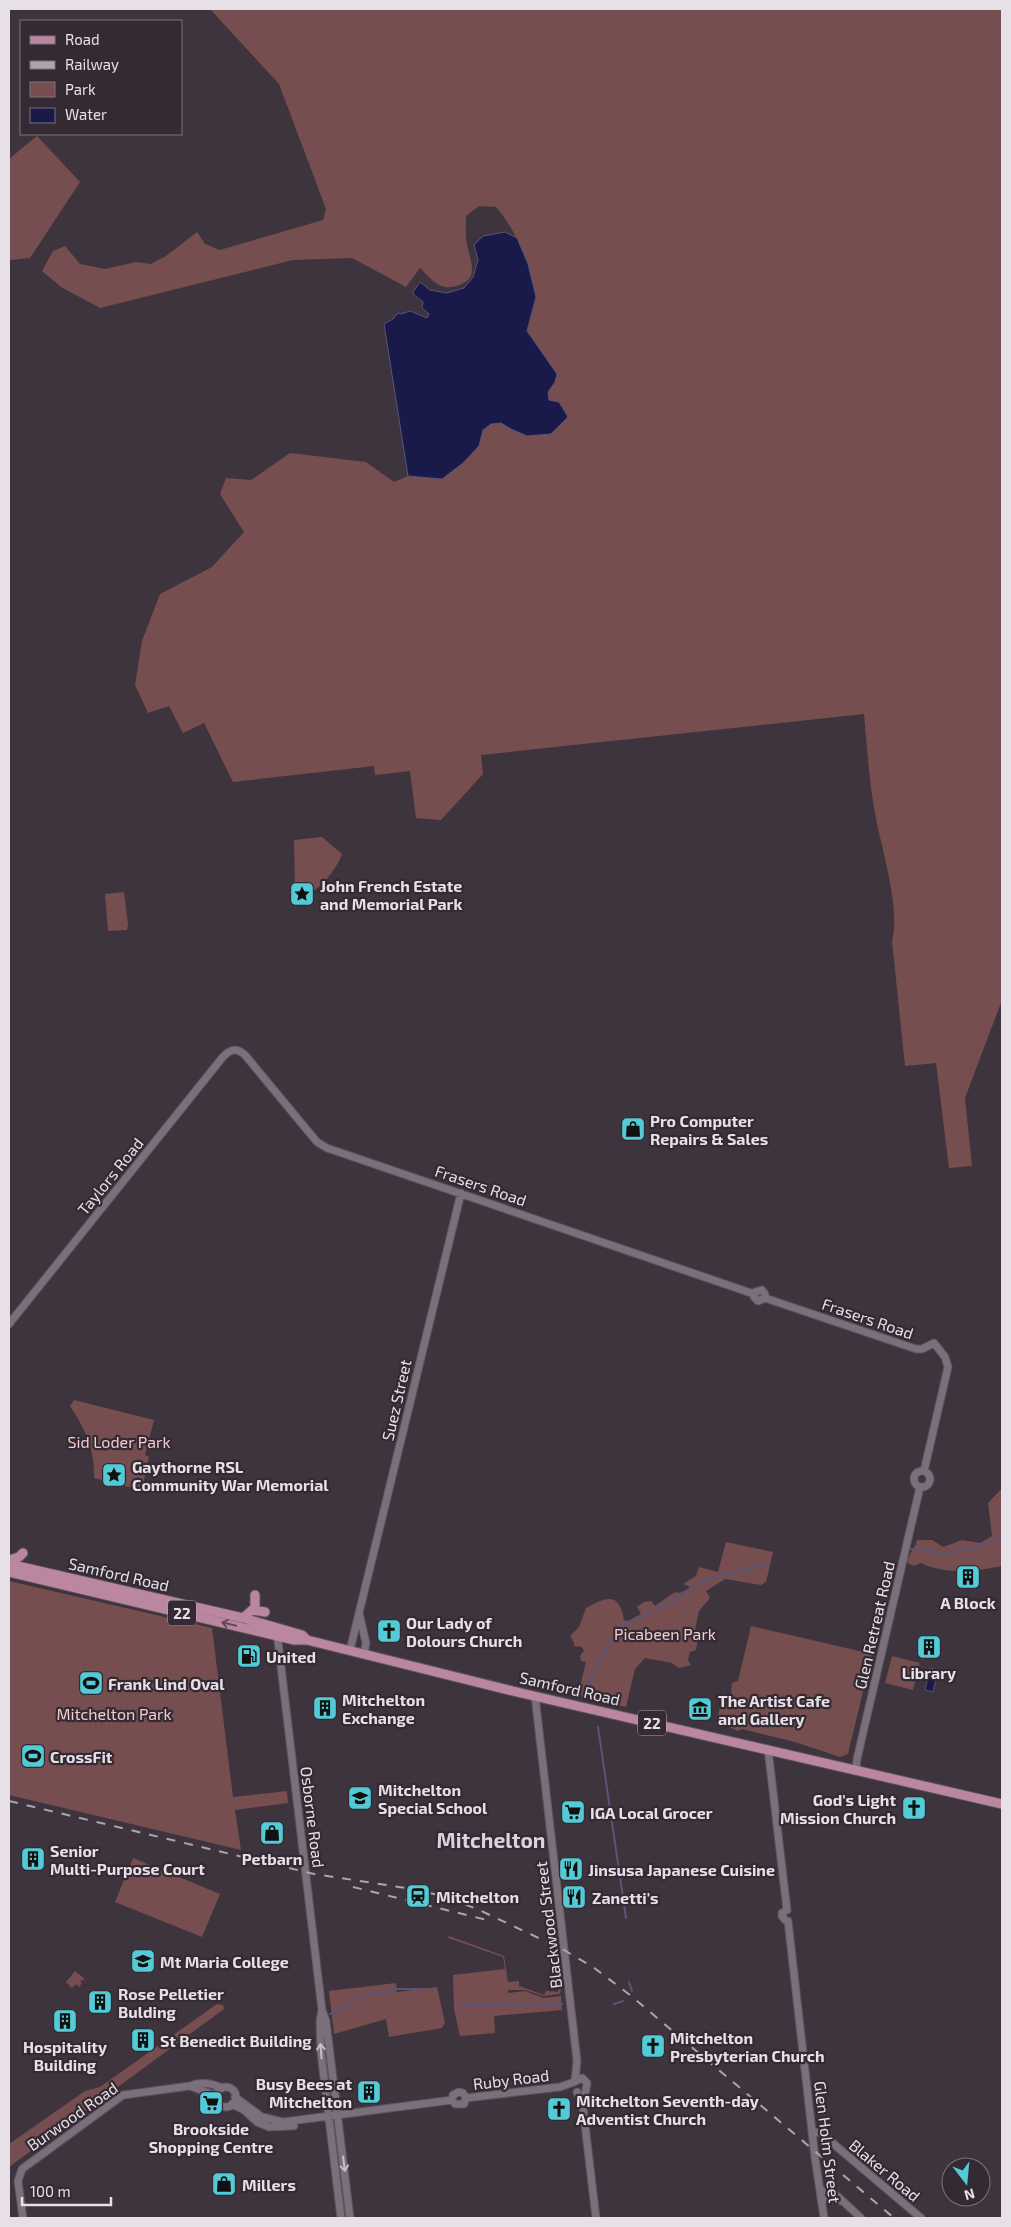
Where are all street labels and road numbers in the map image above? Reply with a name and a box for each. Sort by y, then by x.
street label: Taylors Road [73,1134,147,1218]
street label: Frasers Road [433,1161,529,1209]
street label: Frasers Road [820,1294,916,1342]
street label: Suez Street [377,1357,415,1443]
street label: Samford Road [67,1553,171,1595]
street label: Glen Retreat Road [850,1559,898,1691]
road number: 22 [168,1600,196,1626]
street label: Samford Road [518,1667,622,1709]
road number: 22 [638,1710,666,1736]
street label: Osborne Road [297,1765,329,1869]
street label: Blackwood Street [531,1860,565,1990]
street label: Ruby Road [472,2065,550,2093]
street label: Burwood Road [23,2078,121,2154]
street label: Glen Holm Street [811,2080,845,2204]
street label: Blaker Road [846,2135,924,2205]

